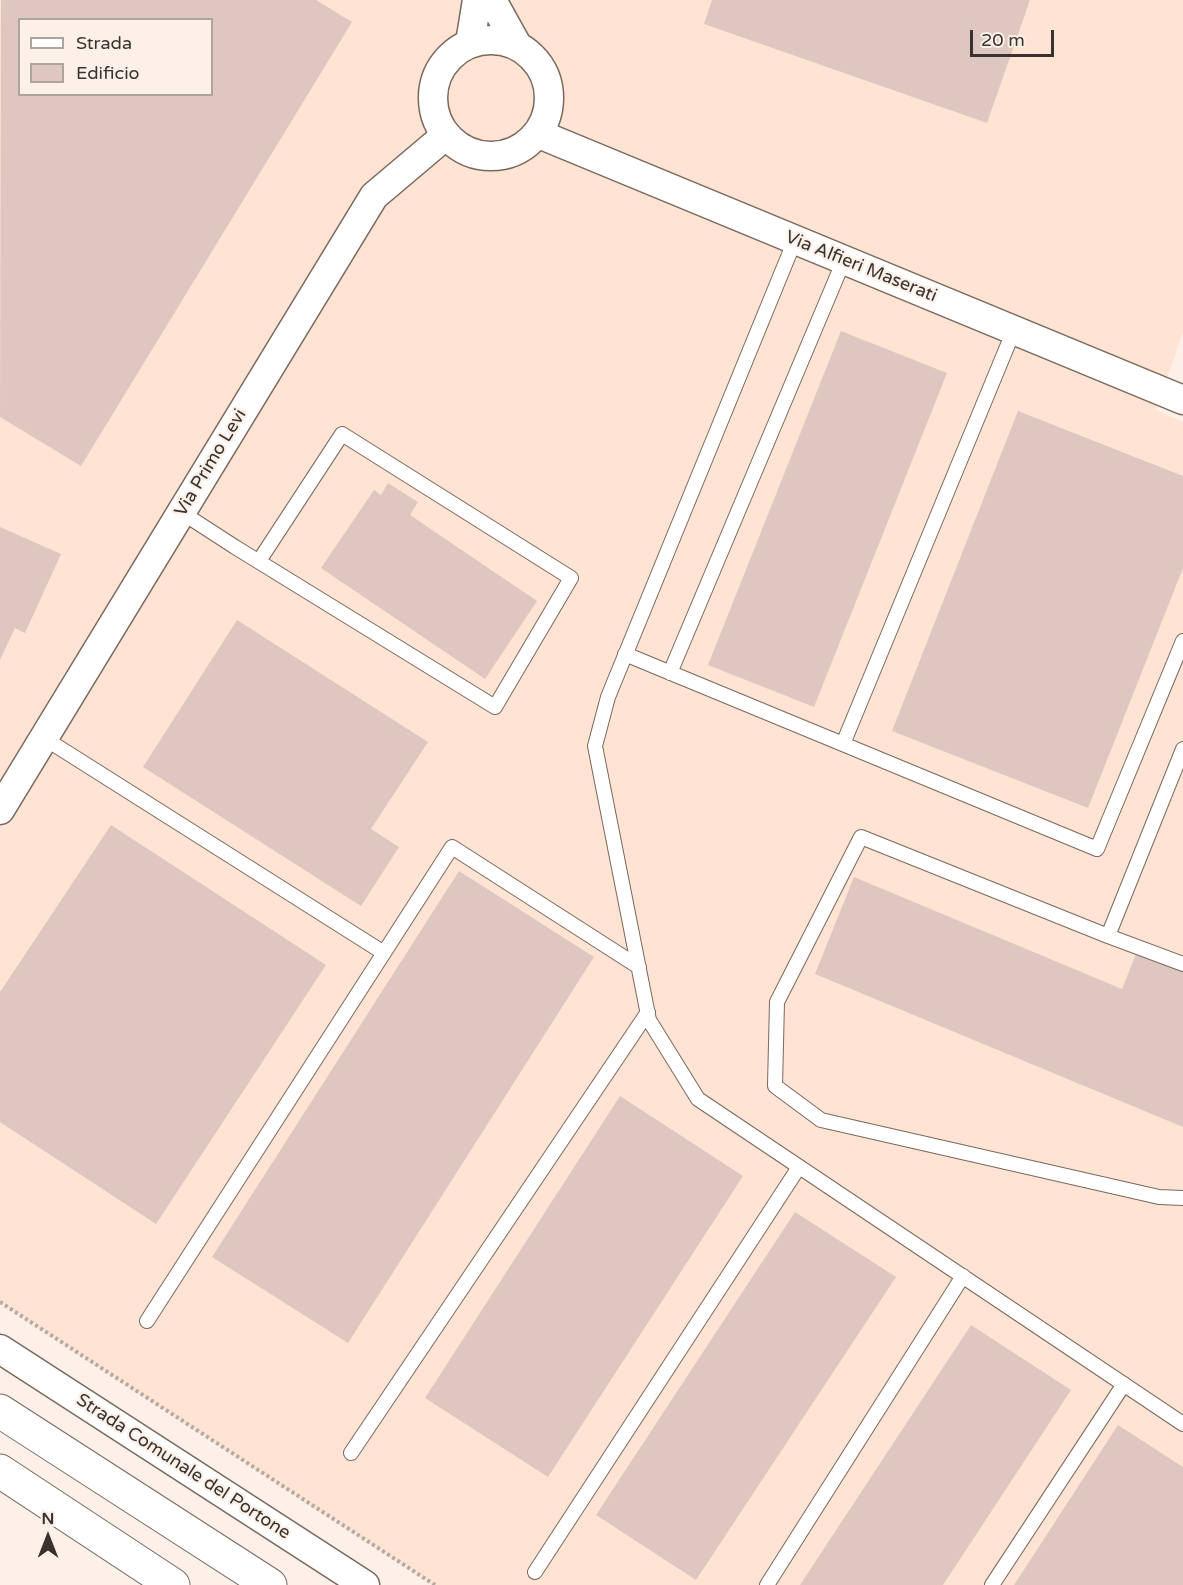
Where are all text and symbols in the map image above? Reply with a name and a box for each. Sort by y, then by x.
legend [18,18,213,96]
scale bar [973,18,1057,56]
text: 20 m [981,29,1025,51]
text: Strada [76,32,132,54]
text: Edificio [76,62,140,84]
street label: Via Alfieri Maserati [782,227,940,307]
street label: Via Primo Levi [170,405,252,521]
street label: Strada Comunale del Portone [72,1390,294,1544]
north arrow [18,1507,78,1567]
text: N [42,1509,54,1529]

